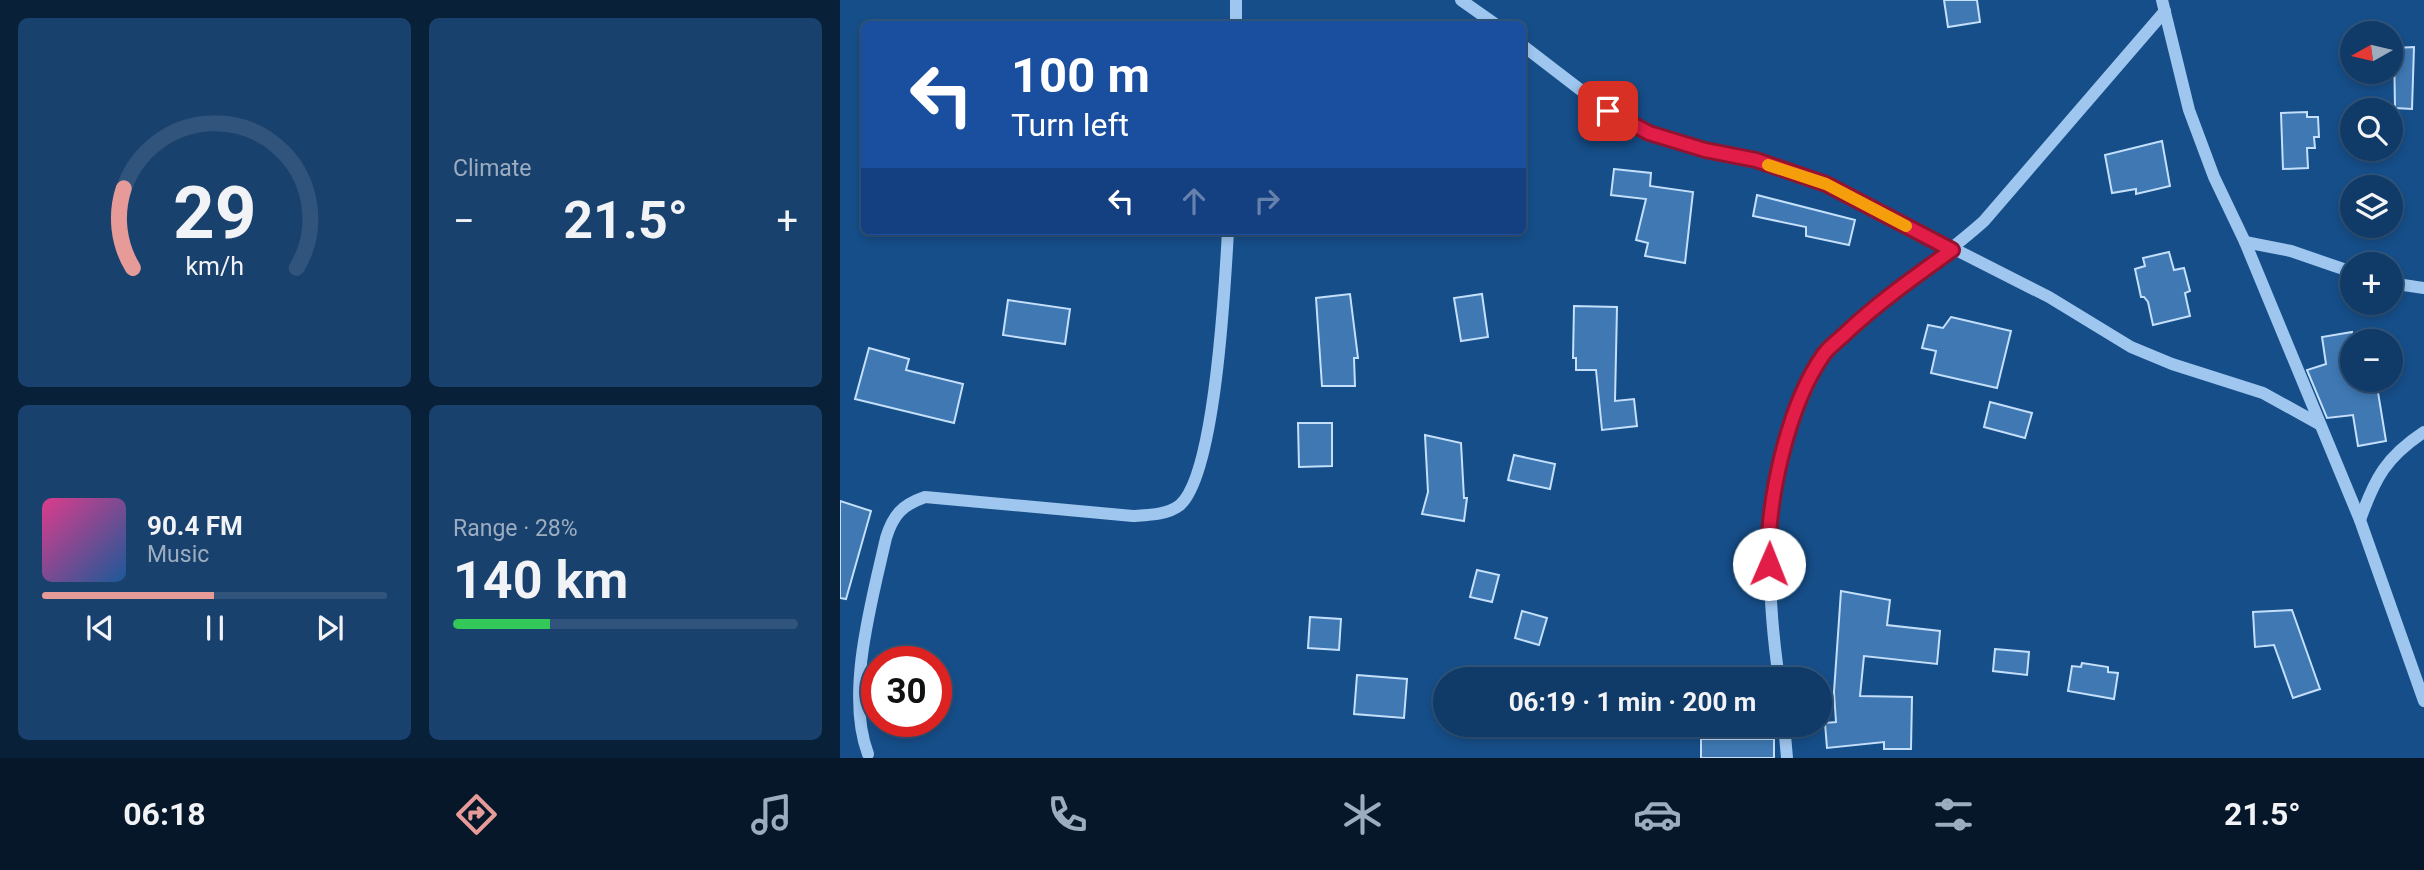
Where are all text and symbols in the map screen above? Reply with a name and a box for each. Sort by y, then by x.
north arrow [2340,21,2403,84]
map controls [2340,21,2403,392]
text: 100 m [1011,47,1150,104]
icon: left [896,49,987,140]
pin [1578,81,1638,141]
icon: arrive [1589,92,1627,130]
button: search [2340,98,2403,161]
text: Turn left [1011,106,1129,144]
text: Climate [453,155,532,182]
text: 29 [173,171,256,257]
button: layers [2340,175,2403,238]
icon: left [1102,182,1140,220]
icon: ahead [1175,182,1213,220]
icon: right [1248,182,1286,220]
text: 21.5° [563,190,688,251]
text: − [453,199,475,243]
text: + [776,199,798,243]
text: km/h [185,252,244,281]
button: + [2340,252,2403,315]
button: − [2340,329,2403,392]
text: 90.4 FM [147,511,243,541]
text: Range · 28% [453,515,578,542]
position arrow [1732,527,1806,601]
text: Music [147,541,209,568]
text: 140 km [453,550,628,611]
icon: previous [81,609,119,647]
icon: pause [196,609,234,647]
icon: next [311,609,349,647]
speed limit sign: 30 [861,646,952,737]
text: 06:19 · 1 min · 200 m [1509,687,1756,717]
icon: directions [452,790,501,839]
icon: music [747,790,796,839]
icon: phone [1043,790,1092,839]
icon: climate [1338,790,1387,839]
icon: car [1633,790,1682,839]
icon: filters [1929,790,1978,839]
text: 06:18 [123,795,206,833]
text: 21.5° [2224,795,2301,833]

